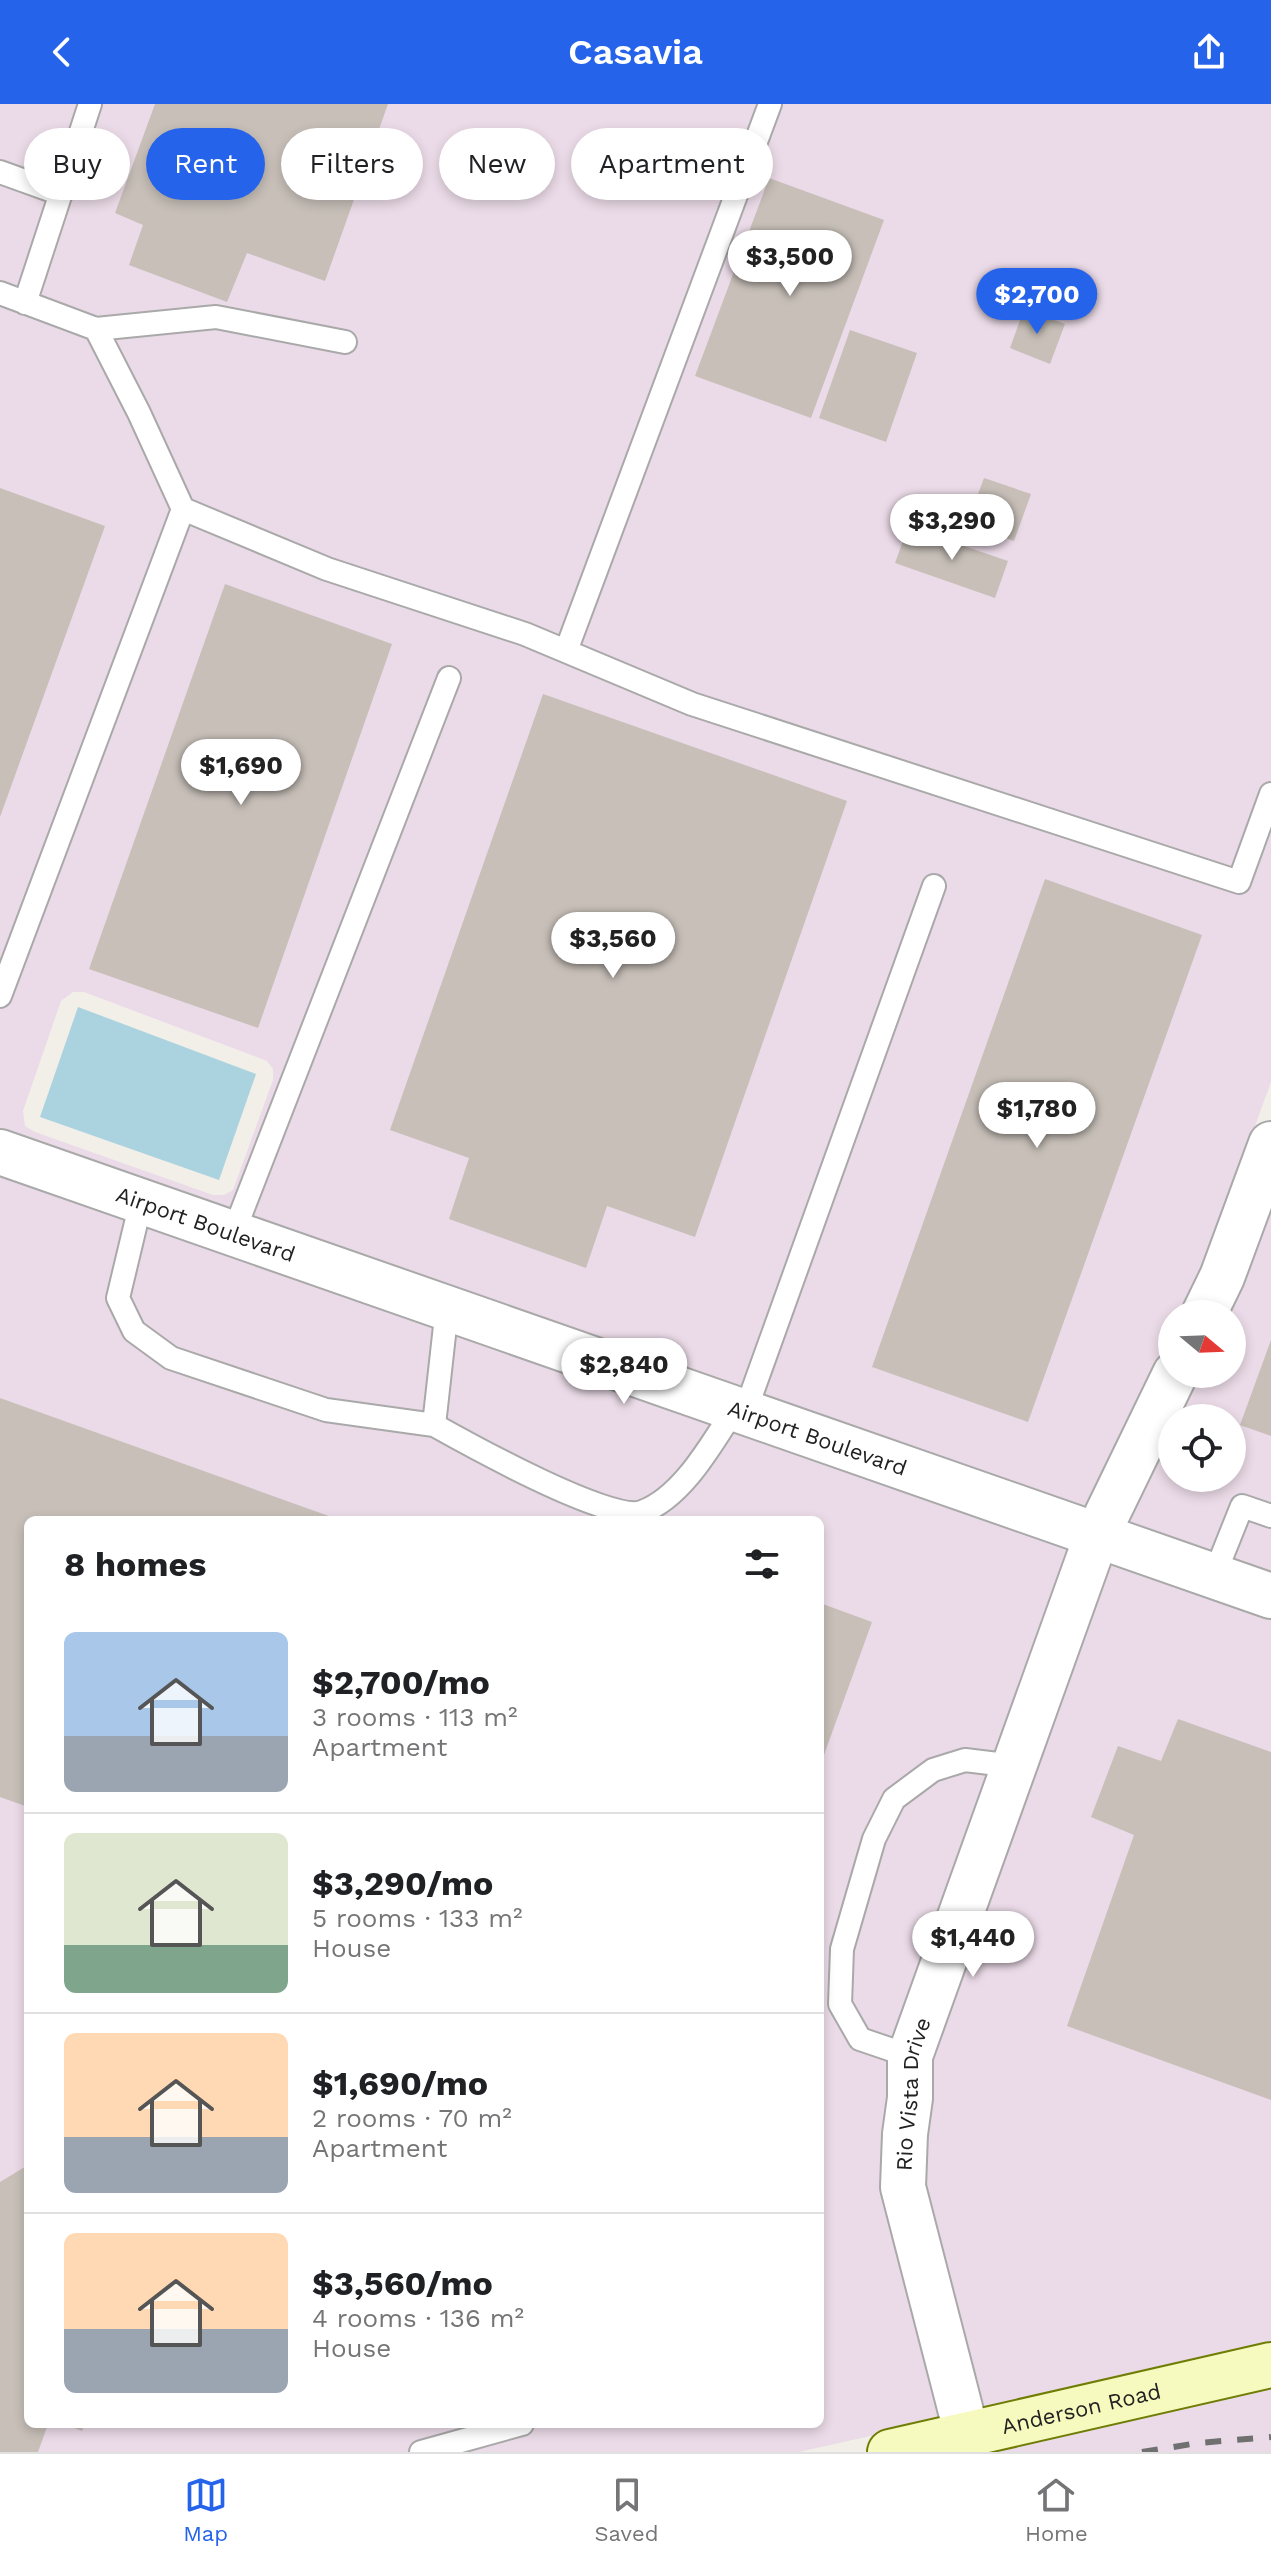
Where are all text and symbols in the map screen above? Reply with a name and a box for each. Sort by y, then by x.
icon: back [40,30,84,74]
icon: share [1187,30,1231,74]
text: Casavia [568,31,703,73]
chip: Buy [24,128,130,200]
chip: Rent [146,128,265,200]
chip: Filters [281,128,423,200]
chip: New [439,128,555,200]
chip: Apartment [571,128,773,200]
pin: $3,500 [725,230,855,298]
text: $3,500 [746,241,834,271]
pin: $2,700 [972,268,1102,336]
text: $2,700 [994,279,1080,309]
pin: $3,290 [887,494,1017,562]
text: $3,290 [908,505,996,535]
pin: $1,690 [176,739,306,807]
text: $1,690 [199,750,283,780]
pin: $3,560 [548,912,678,980]
text: $3,560 [569,923,657,953]
pin: $1,780 [972,1082,1102,1150]
text: $1,780 [997,1093,1077,1123]
street label: Airport Boulevard [113,1182,298,1267]
north arrow [1158,1300,1246,1388]
map controls [1158,1300,1246,1492]
pin: $2,840 [559,1338,689,1406]
text: $2,840 [579,1349,669,1379]
street label: Airport Boulevard [725,1395,910,1481]
button: locate [1158,1404,1246,1492]
icon: filters [740,1542,784,1586]
text: 8 homes [64,1544,206,1584]
text: $2,700/mo [312,1662,490,1702]
icon: home [128,1664,224,1760]
text: 3 rooms · 113 m² [312,1702,518,1732]
text: Apartment [312,1732,448,1762]
text: $3,290/mo [312,1863,493,1903]
icon: home [128,1865,224,1961]
text: 5 rooms · 133 m² [312,1903,523,1933]
pin: $1,440 [908,1911,1038,1979]
text: $1,440 [930,1922,1016,1952]
text: House [312,1933,391,1963]
street label: Rio Vista Drive [892,2014,936,2171]
text: $1,690/mo [312,2063,488,2103]
icon: home [128,2065,224,2161]
text: 2 rooms · 70 m² [312,2103,512,2133]
text: Apartment [312,2133,448,2163]
text: $3,560/mo [312,2263,493,2303]
icon: home [128,2265,224,2361]
text: 4 rooms · 136 m² [312,2303,524,2333]
text: House [312,2333,391,2363]
street label: Anderson Road [999,2379,1163,2439]
tab: Map [183,2473,228,2546]
tab: Saved [595,2473,658,2546]
tab: Home [1025,2473,1088,2546]

